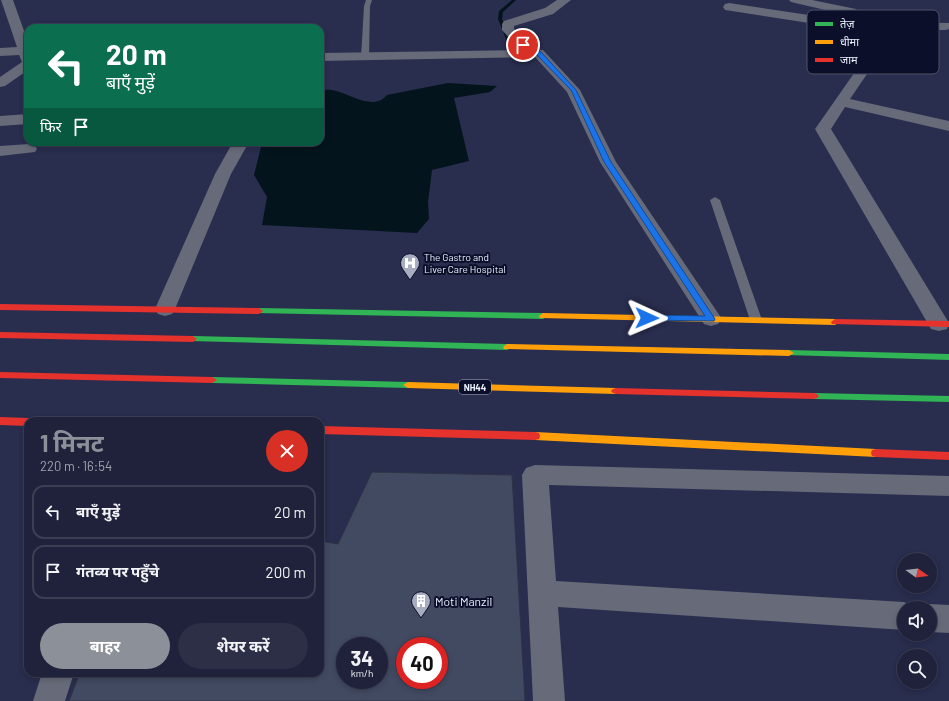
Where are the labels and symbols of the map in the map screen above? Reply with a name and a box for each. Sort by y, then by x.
legend [807,10,939,74]
text: तेज़ [840,17,855,30]
pin [506,28,540,62]
text: धीमा [840,35,859,48]
text: जाम [840,53,858,66]
place label: The Gastro and Liver Care Hospital [424,251,506,275]
hospital icon: The Gastro and Liver Care Hospital [399,252,421,280]
position arrow [626,297,668,339]
road number: NH44 [459,380,491,394]
north arrow [897,553,937,593]
building icon: Moti Manzil [410,590,432,618]
place label: Moti Manzil [435,594,492,608]
speed limit sign: 40 [396,637,448,689]

